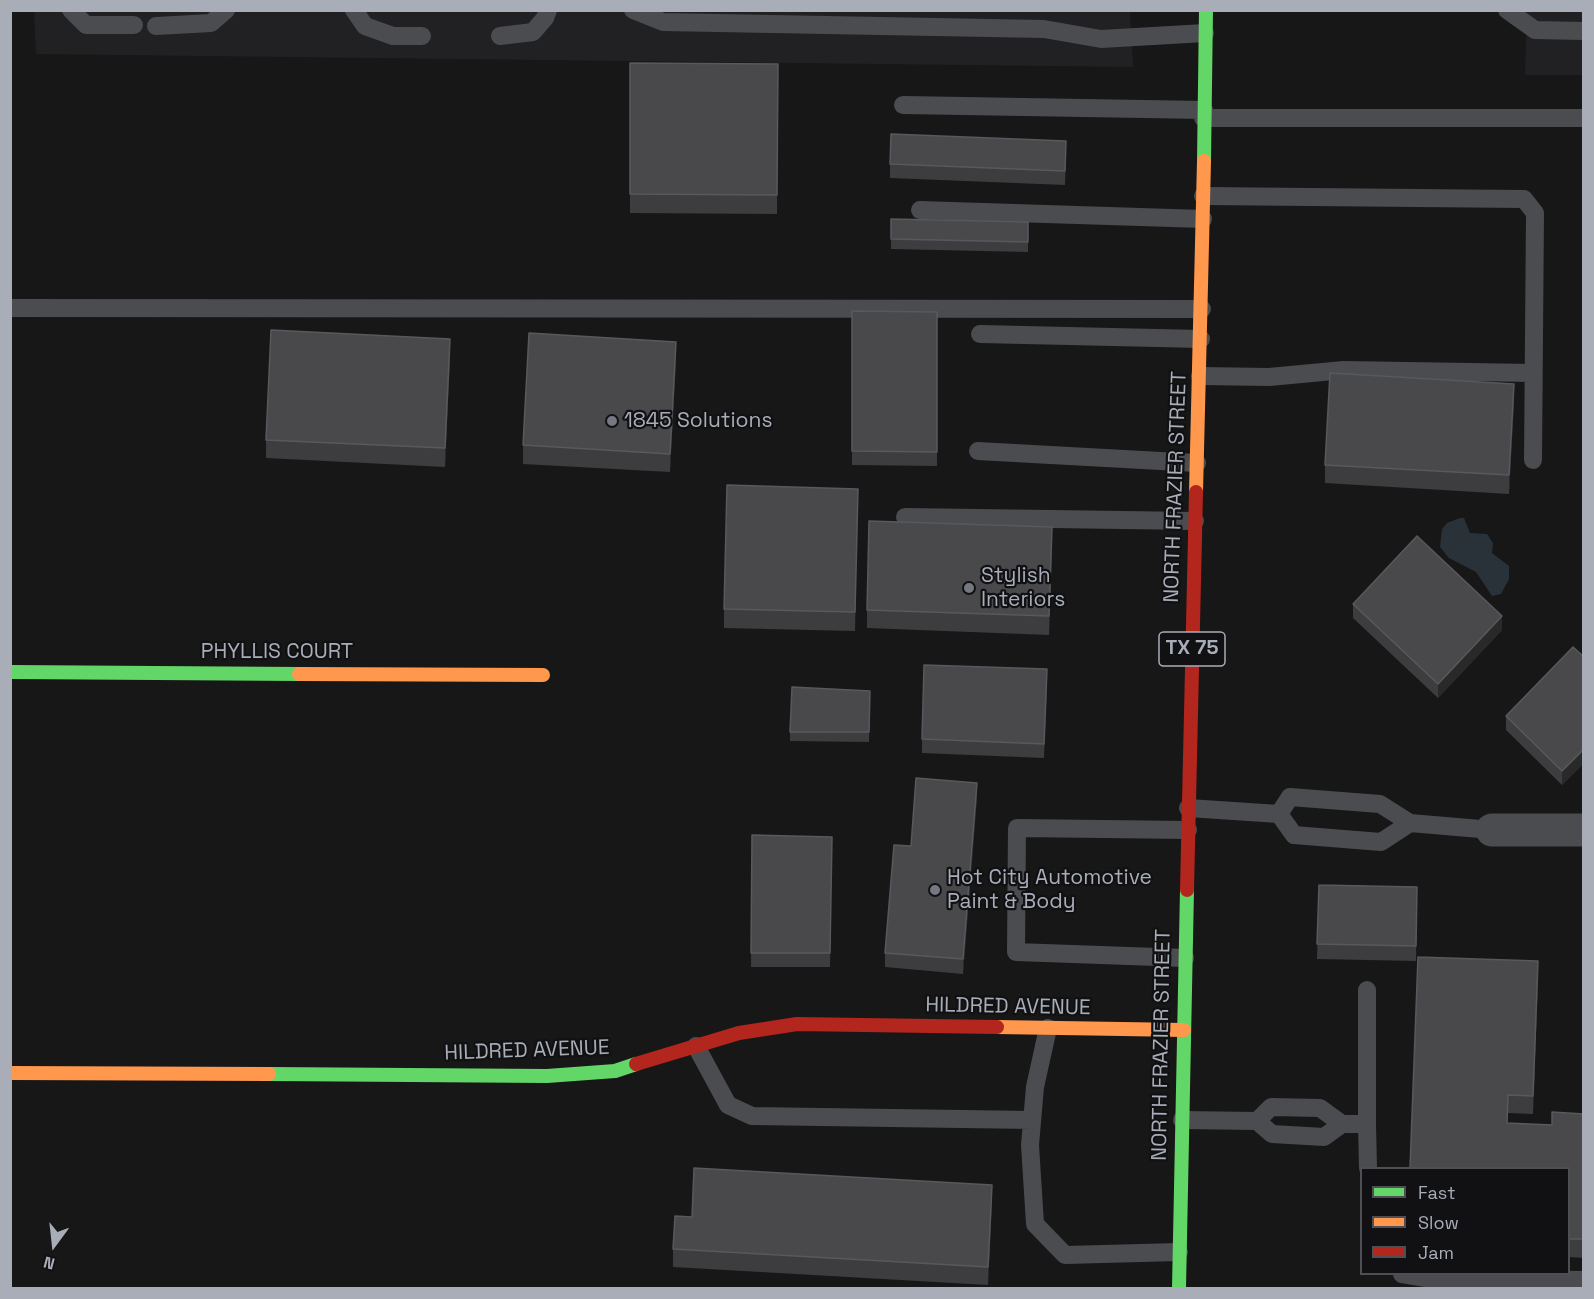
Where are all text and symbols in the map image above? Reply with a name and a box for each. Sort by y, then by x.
street label: NORTH FRAZIER STREET [1159,371,1193,603]
place label: 1845 Solutions [624,408,773,434]
marker: 1845 Solutions [605,414,619,428]
place label: Stylish Interiors [981,563,1065,613]
marker: Stylish Interiors [962,581,976,595]
road number: TX 75 [1159,632,1225,666]
street label: PHYLLIS COURT [201,639,353,665]
place label: Hot City Automotive Paint & Body [947,865,1152,915]
marker: Hot City Automotive Paint & Body [928,883,942,897]
street label: NORTH FRAZIER STREET [1147,929,1177,1161]
street label: HILDRED AVENUE [925,993,1091,1021]
street label: HILDRED AVENUE [444,1036,610,1066]
legend [1360,1167,1570,1275]
text: Fast [1418,1181,1455,1204]
text: Slow [1418,1211,1459,1234]
north arrow [24,1215,84,1275]
text: Jam [1418,1241,1454,1264]
text: N [41,1251,57,1274]

